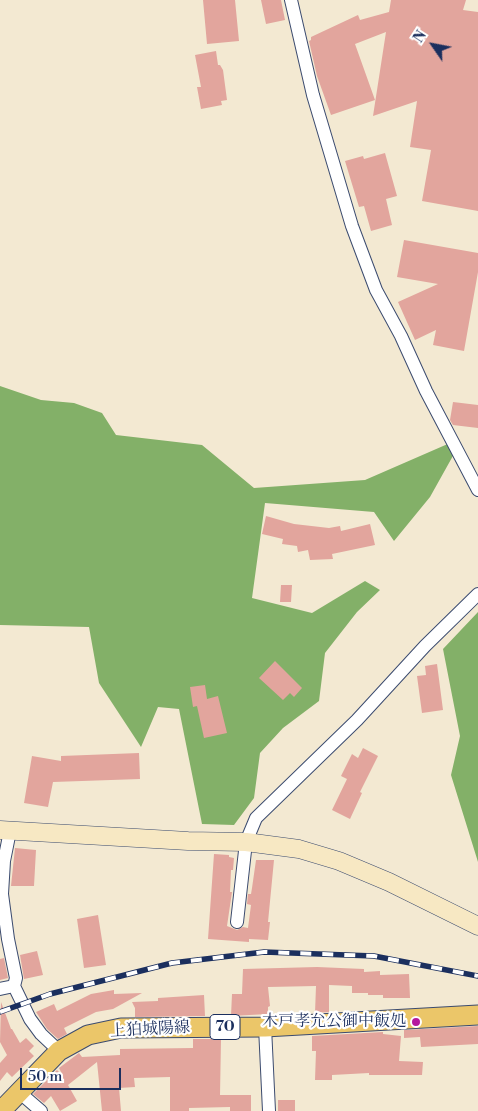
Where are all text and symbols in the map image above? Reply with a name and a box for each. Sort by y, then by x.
north arrow [408,20,458,70]
text: N [410,27,431,46]
place label: 木戸孝允公御中飯処 [262,1012,406,1032]
road number: 70 [210,1014,240,1040]
marker: 木戸孝允公御中飯処 [410,1016,422,1028]
street label: 上狛城陽線 [110,1018,190,1042]
scale bar [22,1058,124,1090]
text: 50 m [28,1067,62,1086]

